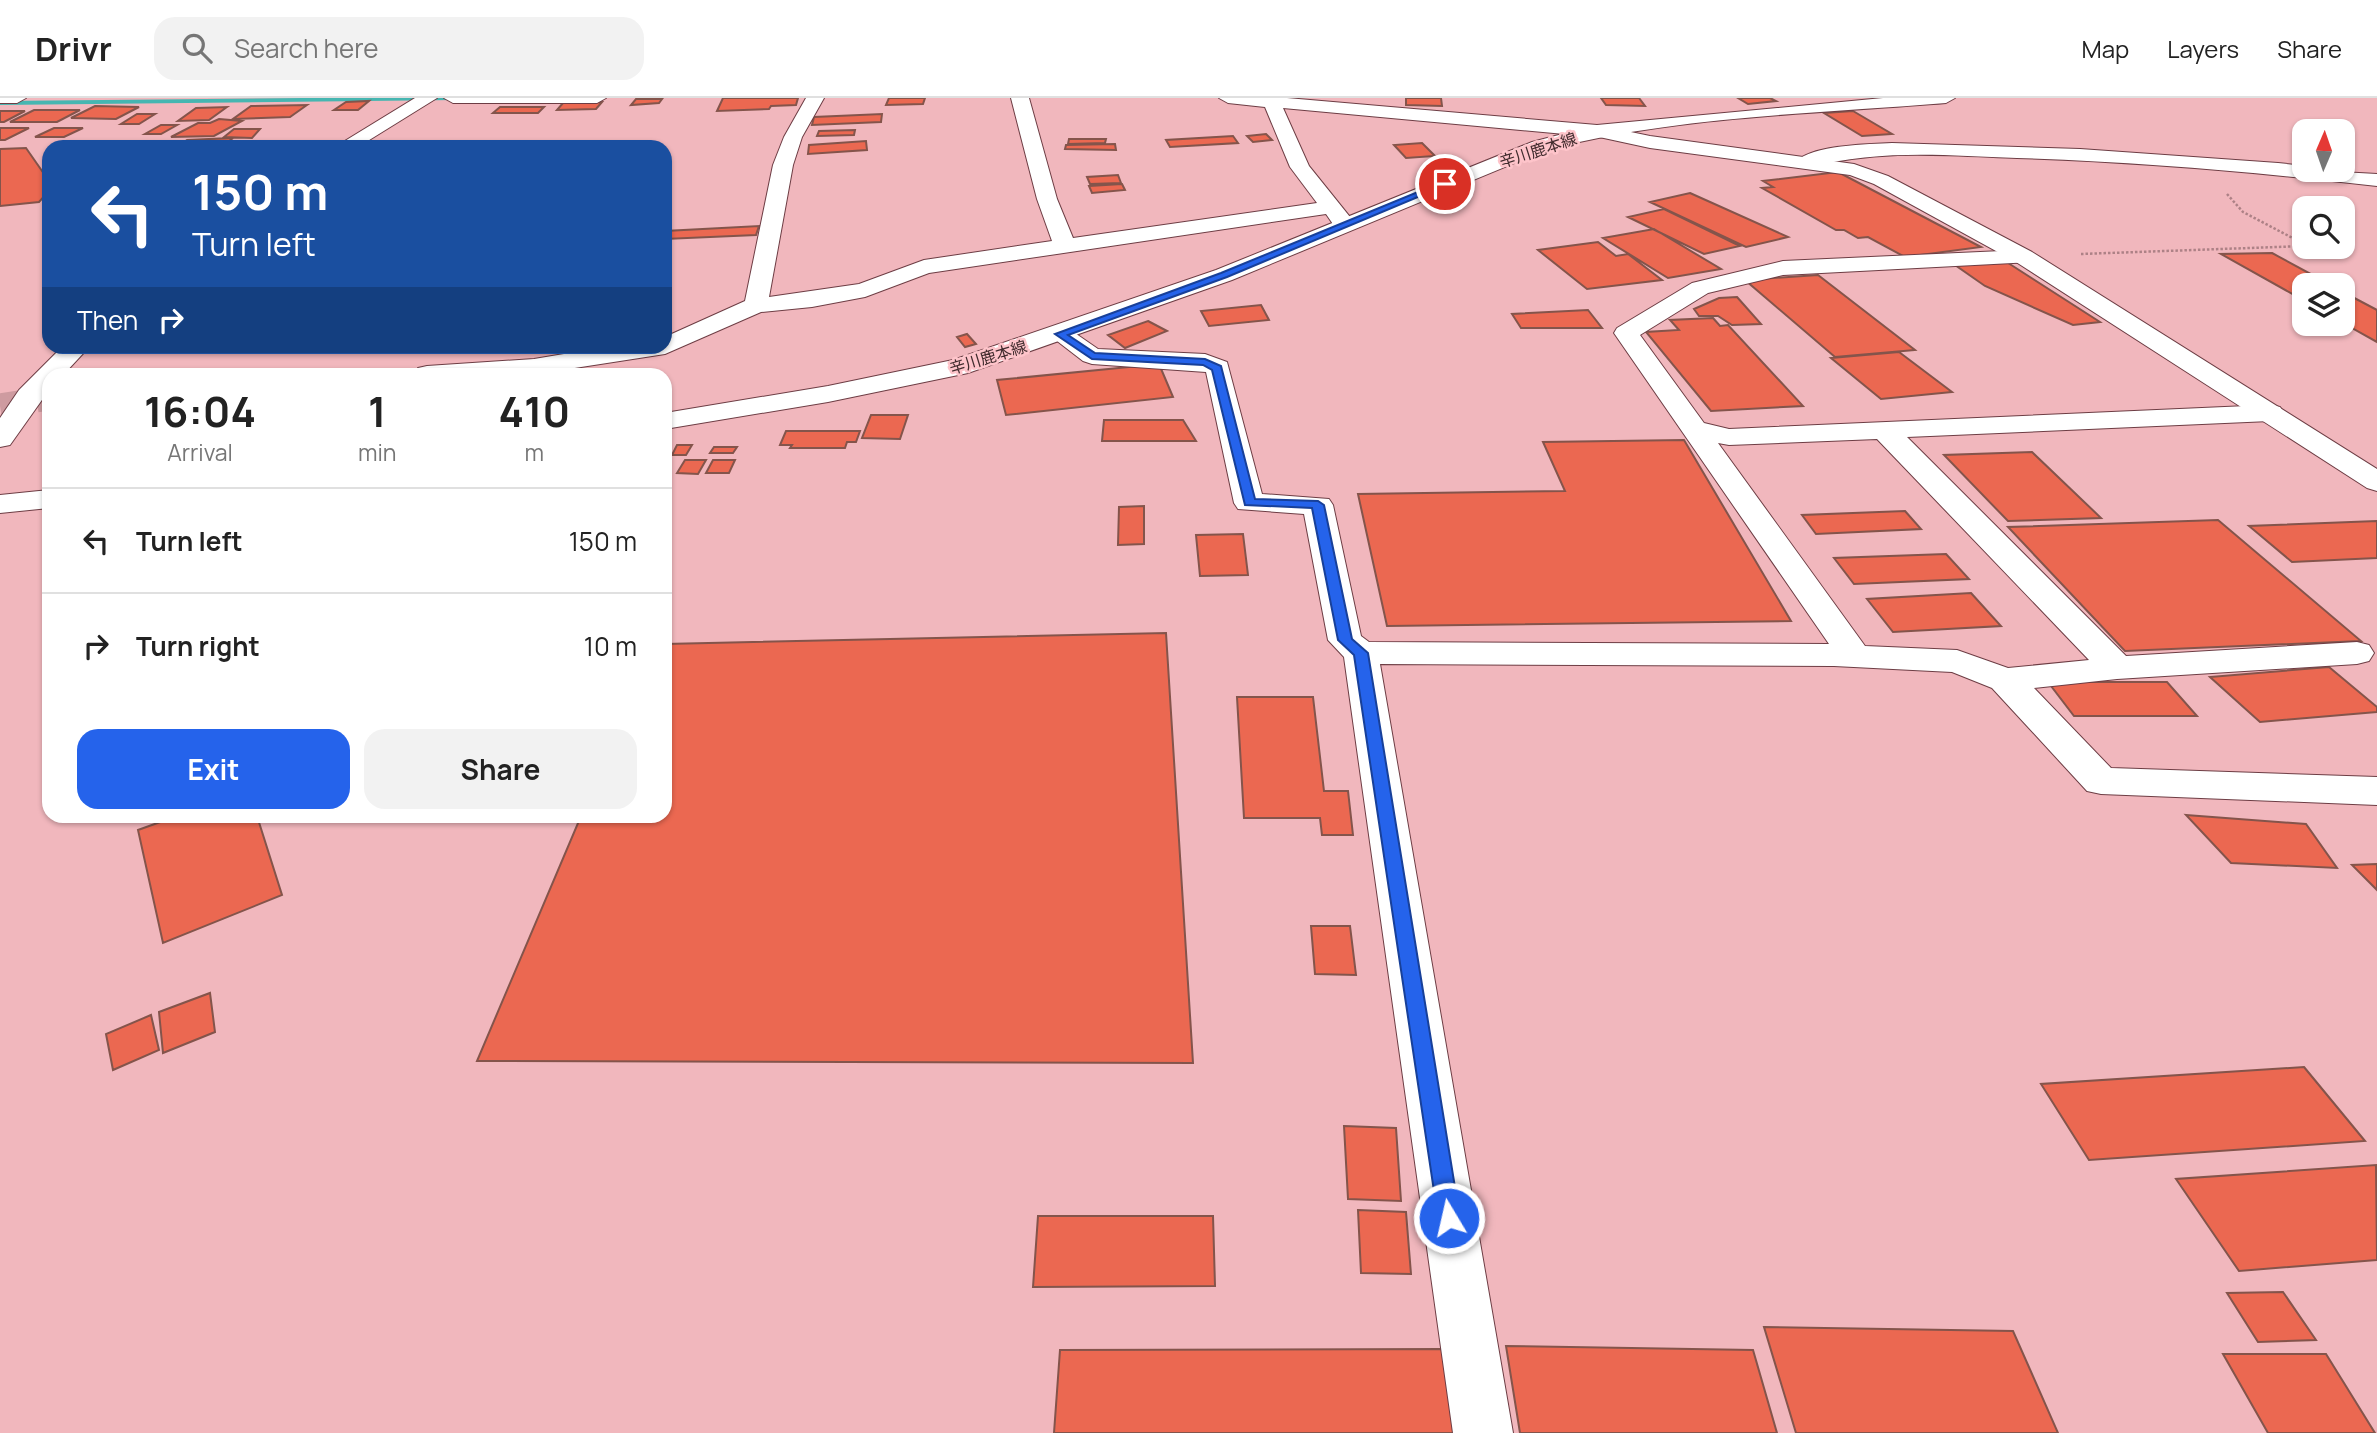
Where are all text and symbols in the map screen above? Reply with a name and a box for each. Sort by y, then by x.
search box [154,17,644,80]
text: Drivr [35,26,112,71]
icon: search [178,29,216,67]
text: Search here [234,30,378,66]
text: Map [2082,32,2129,65]
text: Layers [2167,32,2239,65]
text: Share [2277,32,2342,65]
north arrow [2292,119,2356,182]
map controls [2292,119,2355,336]
street label: 辛川鹿本線 [1497,127,1579,173]
pin [1415,154,1475,214]
text: 150 m [192,158,328,225]
icon: arrive [1426,165,1464,203]
icon: left [77,168,168,259]
button: search [2292,196,2355,259]
text: Turn left [192,222,316,266]
button: layers [2292,273,2355,336]
icon: right [152,301,190,339]
text: Then [77,302,138,338]
street label: 辛川鹿本線 [947,335,1029,379]
text: 16:04 [144,382,256,440]
text: 1 [368,382,386,440]
text: 410 [498,382,570,440]
text: Arrival [167,436,233,468]
text: min [358,436,397,468]
text: m [524,436,544,468]
icon: left [77,522,115,560]
text: Turn left [136,523,243,559]
text: 150 m [569,523,637,559]
icon: right [77,627,115,665]
text: Turn right [136,628,260,664]
text: 10 m [584,628,637,664]
button: Exit [77,729,350,809]
button: Share [364,729,637,809]
position arrow [1412,1181,1486,1255]

